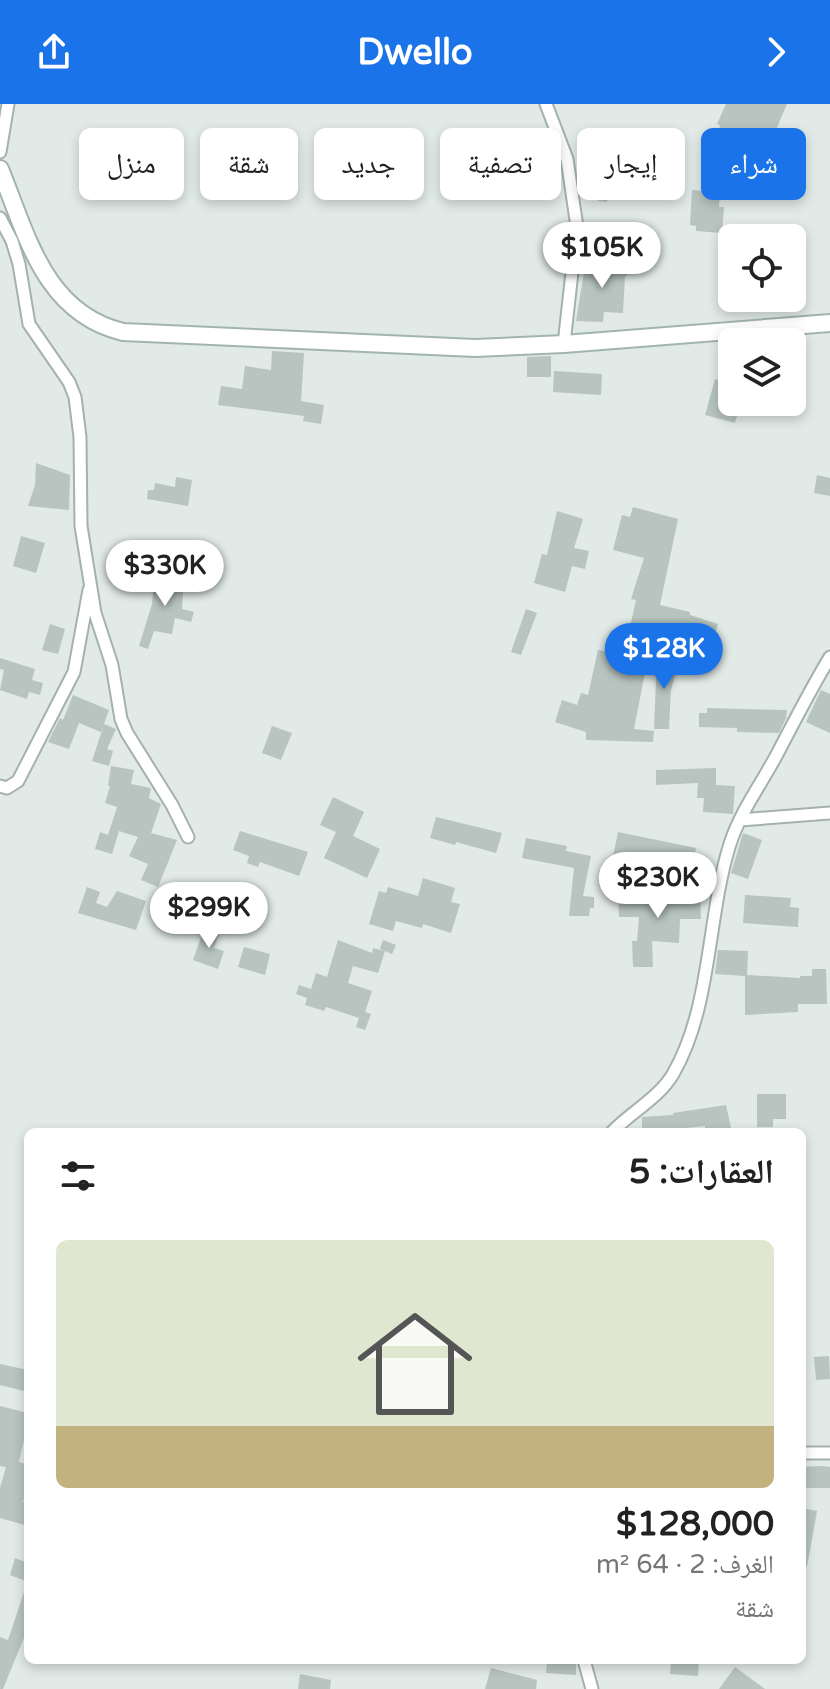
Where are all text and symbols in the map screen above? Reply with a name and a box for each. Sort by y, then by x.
icon: share [32,30,76,74]
icon: forward [754,30,798,74]
text: Dwello [357,31,473,74]
chip: منزل [79,128,184,200]
chip: شقة [200,128,298,200]
chip: جديد [314,128,424,200]
chip: تصفية [440,128,561,200]
chip: إيجار [577,128,685,200]
chip: شراء [701,128,806,200]
pin: $105K [546,222,658,290]
map controls [718,224,806,416]
button: locate [718,224,806,312]
text: $105K [561,232,643,263]
button: layers [718,328,806,416]
pin: $330K [109,540,221,608]
text: $330K [124,550,206,581]
pin: $128K [608,623,720,691]
text: $128K [623,633,705,664]
pin: $230K [602,852,714,920]
text: $230K [617,862,699,893]
pin: $299K [153,882,265,950]
text: $299K [168,892,250,923]
text: العقارات: 5 [629,1152,774,1193]
icon: filters [56,1154,100,1198]
icon: home [343,1292,487,1436]
text: $128,000 [616,1504,774,1545]
text: الغرف: 2 · 64 m² [596,1549,774,1580]
text: شقة [735,1593,774,1624]

